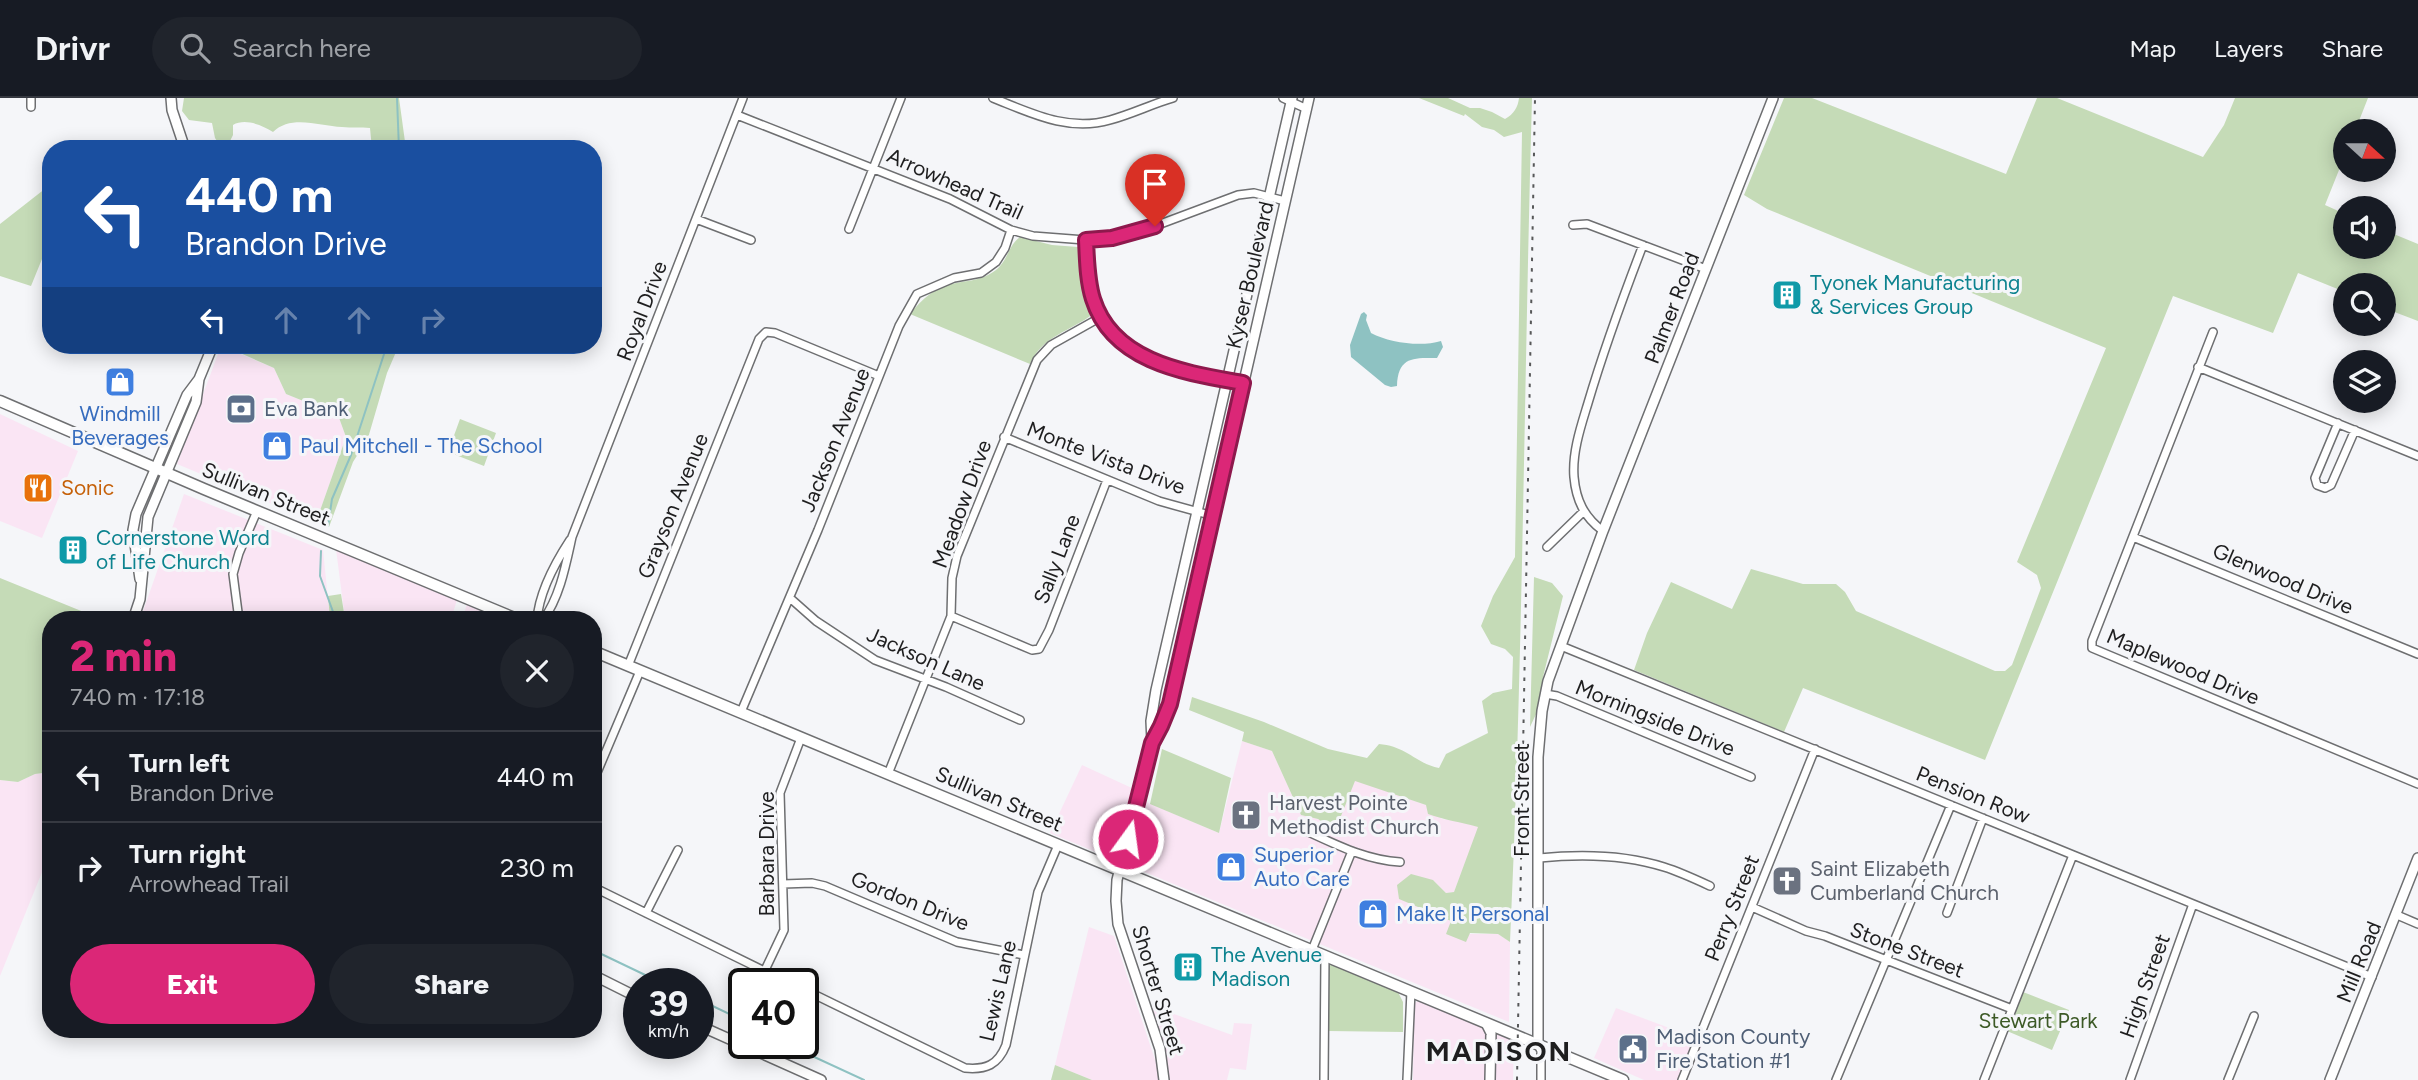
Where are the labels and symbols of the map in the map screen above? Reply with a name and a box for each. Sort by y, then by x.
north arrow [2333,119,2396,182]
street label: Arrowhead Trail [883,142,1027,225]
pin [1125,154,1185,226]
street label: Kyser Boulevard [1220,199,1279,351]
street label: Palmer Road [1639,249,1704,367]
street label: Royal Drive [611,257,672,364]
place label: Tyonek Manufacturing & Services Group [1810,270,2020,319]
building icon: Tyonek Manufacturing & Services Group [1770,278,1804,312]
street label: Jackson Avenue [794,364,875,515]
shop icon: Windmill Beverages [103,365,137,399]
bank icon: Eva Bank [224,392,258,426]
place label: Eva Bank [264,396,349,421]
place label: Windmill Beverages [71,401,169,450]
street label: Monte Vista Drive [1023,416,1189,499]
shop icon: Paul Mitchell - The School [260,429,294,463]
street label: Grayson Avenue [632,429,713,582]
place label: Paul Mitchell - The School [300,433,543,458]
street label: Meadow Drive [927,436,996,571]
street label: Sullivan Street [199,457,334,531]
restaurant icon: Sonic [21,471,55,505]
place label: Sonic [61,475,114,500]
street label: Sally Lane [1028,511,1085,607]
place label: Cornerstone Word of Life Church [96,525,270,574]
building icon: Cornerstone Word of Life Church [56,533,90,567]
street label: Glenwood Drive [2209,538,2357,619]
street label: Jackson Lane [863,621,989,696]
street label: Maplewood Drive [2103,623,2263,710]
street label: Morningside Drive [1572,674,1739,761]
street label: Front Street [1509,743,1534,857]
street label: Sullivan Street [932,760,1067,837]
street label: Pension Row [1913,760,2034,829]
place label: Harvest Pointe Methodist Church [1269,790,1439,839]
street label: Barbara Drive [754,791,779,917]
church icon: Harvest Pointe Methodist Church [1229,798,1263,832]
position arrow [1091,802,1165,876]
place label: Superior Auto Care [1254,842,1350,891]
shop icon: Superior Auto Care [1214,850,1248,884]
street label: Perry Street [1699,851,1764,965]
place label: Saint Elizabeth Cumberland Church [1810,856,1999,905]
church icon: Saint Elizabeth Cumberland Church [1770,864,1804,898]
street label: Gordon Drive [847,865,973,936]
shop icon: Make It Personal [1356,897,1390,931]
place label: Make It Personal [1396,901,1549,926]
street label: Stone Street [1847,916,1968,983]
street label: Mill Road [2331,918,2386,1006]
street label: Shorter Street [1127,922,1190,1058]
street label: High Street [2114,930,2175,1041]
street label: Lewis Lane [974,938,1021,1044]
place label: The Avenue Madison [1211,942,1322,991]
building icon: The Avenue Madison [1171,950,1205,984]
speed limit sign: 40 [728,968,819,1059]
park label: Stewart Park [1978,1008,2098,1033]
place label: Madison County Fire Station #1 [1656,1024,1810,1073]
public building icon: Madison County Fire Station #1 [1616,1032,1650,1066]
district label: MADISON [1426,1034,1572,1068]

